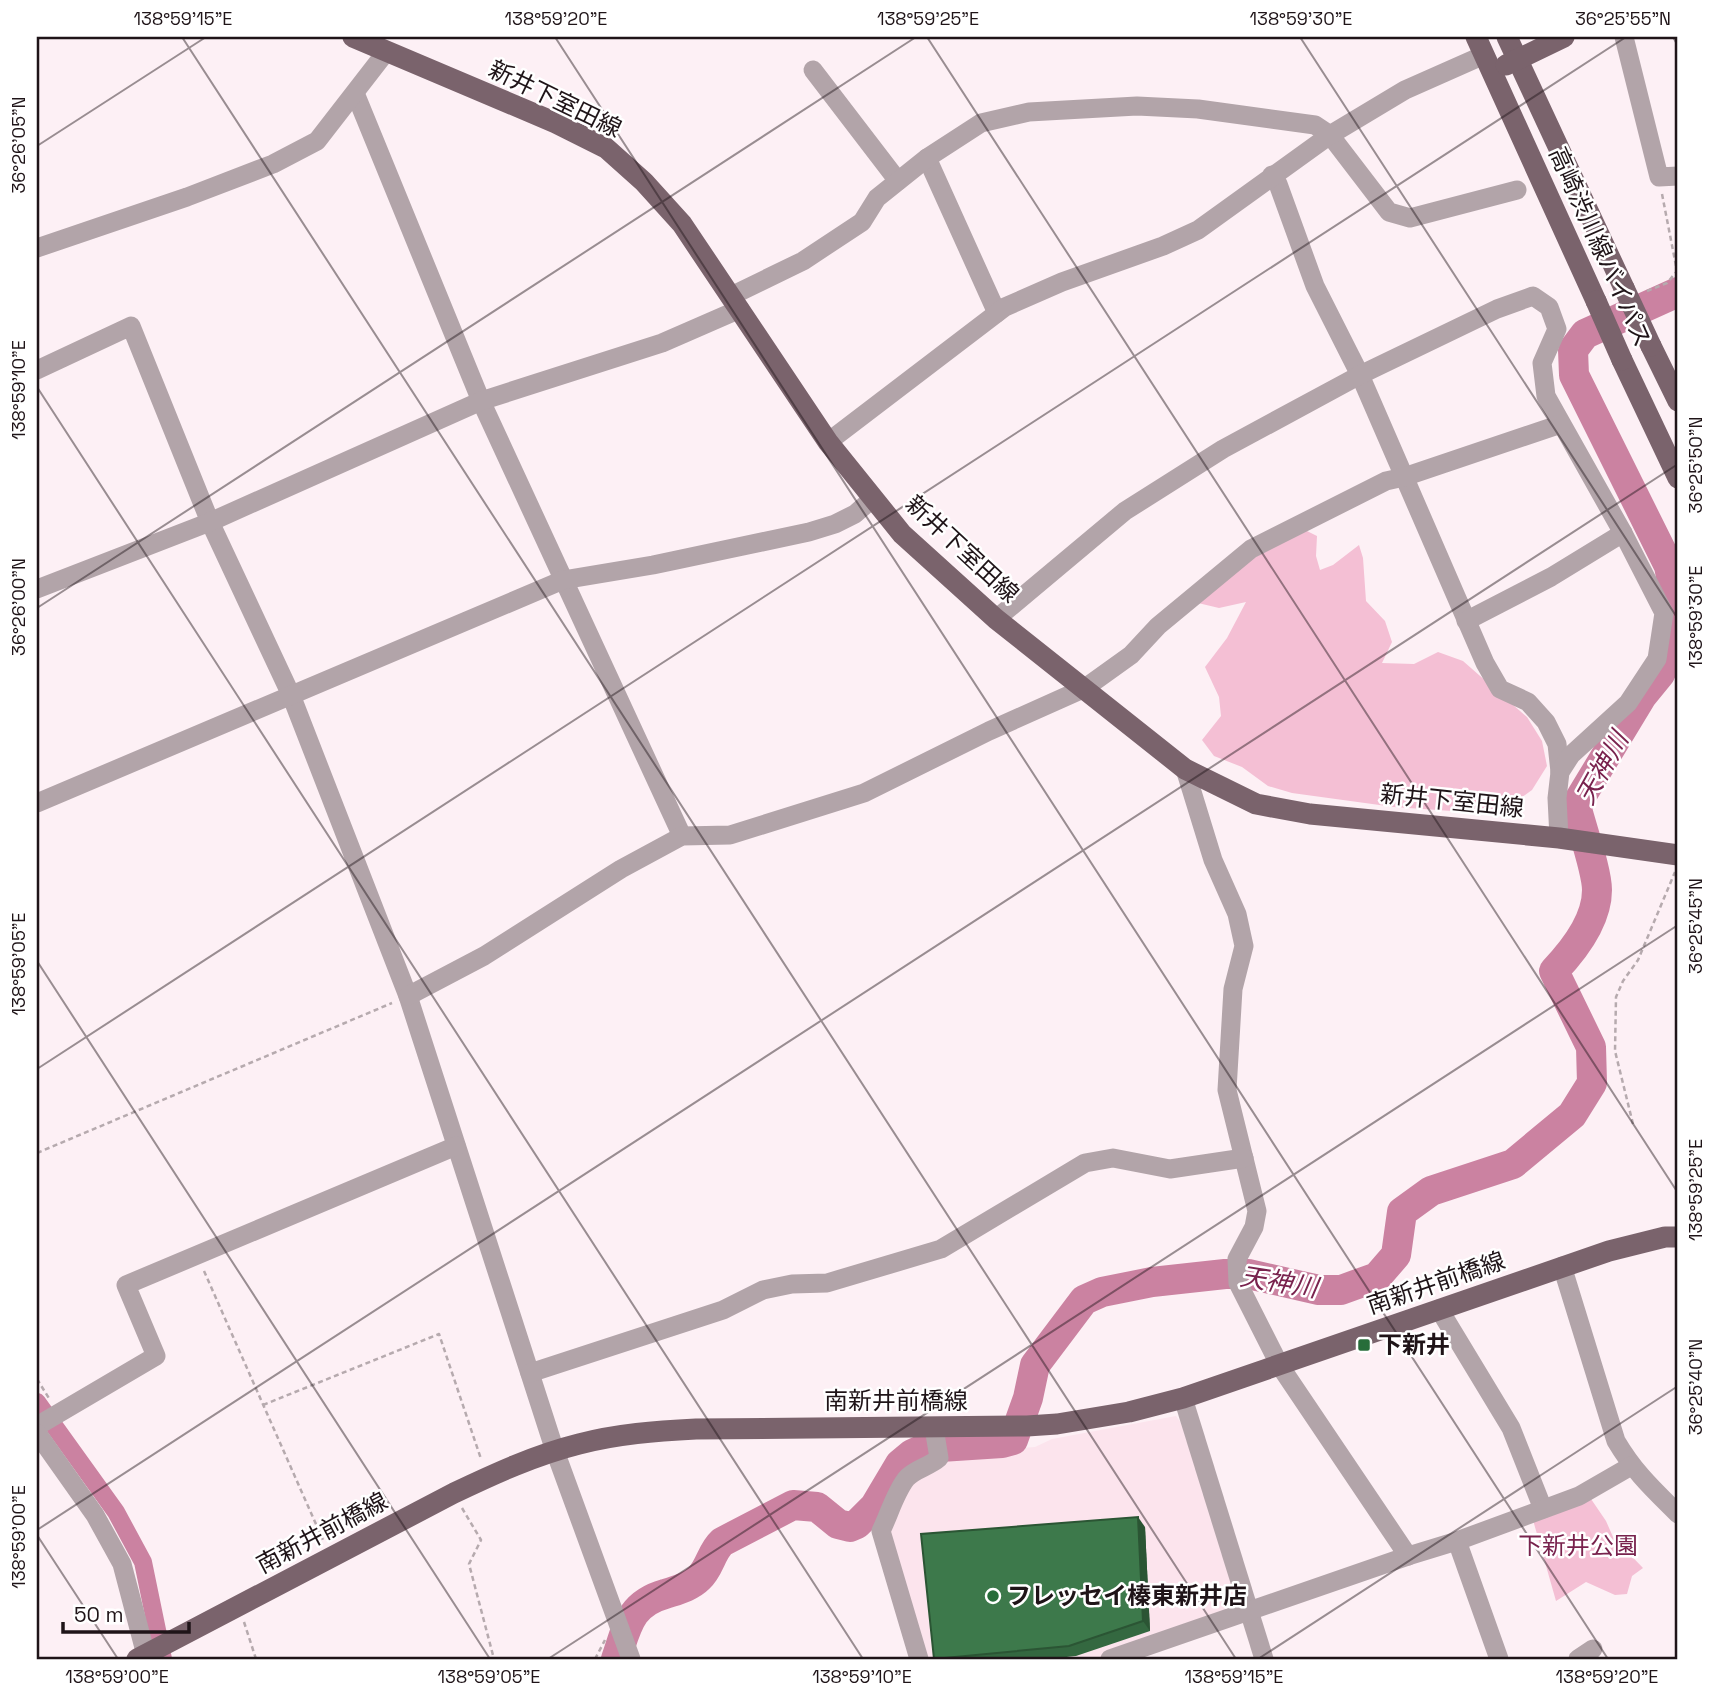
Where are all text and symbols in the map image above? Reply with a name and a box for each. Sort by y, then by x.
text: 138°59'15"E [134,7,232,30]
text: 138°59'20"E [505,7,607,30]
text: 138°59'25"E [877,7,979,30]
text: 138°59'30"E [1250,7,1352,30]
text: 36°25'55"N [1575,7,1671,30]
street label: 新井下室田線 [484,53,627,144]
text: 36°26'05"N [7,96,30,194]
street label: 高崎渋川線バイパス [1542,142,1658,352]
text: 138°59'10"E [7,340,30,440]
text: 36°25'50"N [1684,417,1707,513]
street label: 新井下室田線 [899,488,1026,609]
text: 36°26'00"N [7,558,30,656]
text: 138°59'30"E [1684,566,1707,668]
water label: 天神川 [1568,723,1637,810]
street label: 新井下室田線 [1379,778,1525,823]
text: 36°25'45"N [1684,878,1707,974]
text: 138°59'05"E [7,913,30,1015]
text: 138°59'25"E [1684,1139,1707,1241]
street label: 南新井前橋線 [1363,1244,1509,1321]
water label: 天神川 [1238,1259,1323,1305]
place label: 下新井 [1378,1329,1450,1360]
marker: 下新井 [1356,1337,1372,1353]
text: 36°25'40"N [1684,1339,1707,1435]
street label: 南新井前橋線 [824,1385,968,1416]
text: 138°59'00"E [7,1485,30,1589]
street label: 南新井前橋線 [251,1485,393,1580]
park label: 下新井公園 [1518,1530,1638,1561]
place label: フレッセイ榛東新井店 [1007,1580,1247,1611]
marker: フレッセイ榛東新井店 [985,1588,1001,1604]
scale bar [63,1591,189,1635]
text: 50 m [74,1601,124,1628]
text: 138°59'00"E [65,1665,169,1688]
text: 138°59'05"E [438,1665,540,1688]
text: 138°59'10"E [812,1665,912,1688]
text: 138°59'15"E [1185,1665,1283,1688]
text: 138°59'20"E [1556,1665,1658,1688]

